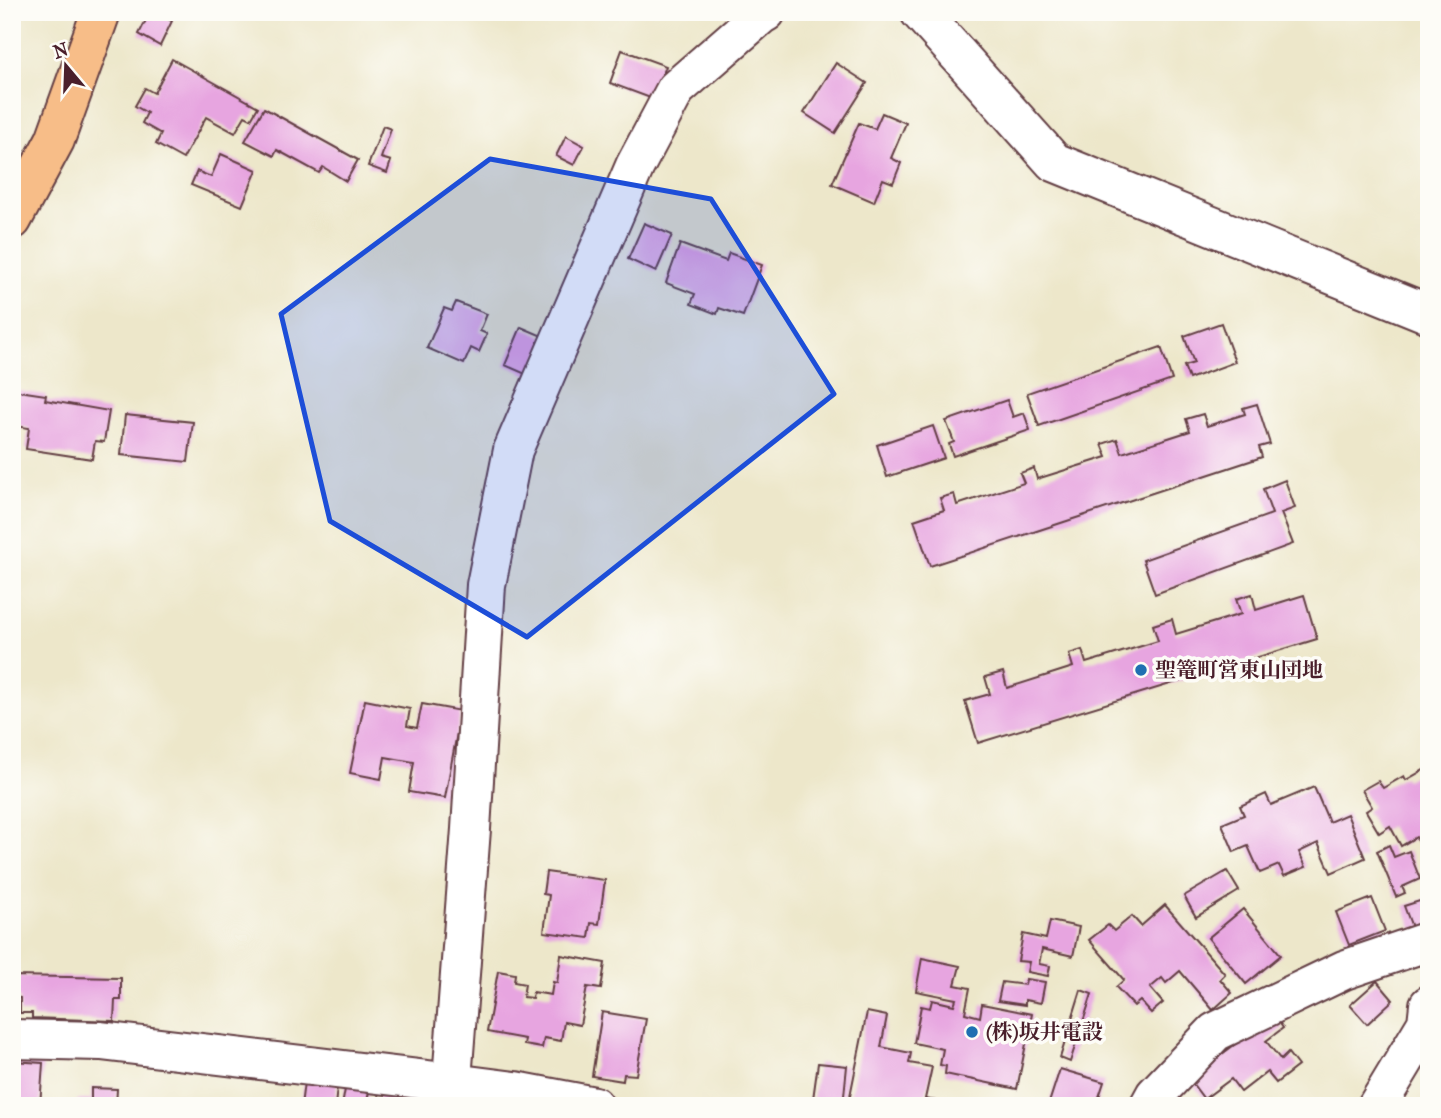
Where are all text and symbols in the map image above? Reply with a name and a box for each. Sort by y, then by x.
north arrow [32,32,102,102]
text: N [50,38,72,64]
place label: 聖篭町営東山団地 [1155,658,1323,682]
marker: 聖篭町営東山団地 [1133,662,1149,678]
place label: (株)坂井電設 [986,1020,1103,1044]
marker: (株)坂井電設 [964,1024,980,1040]

